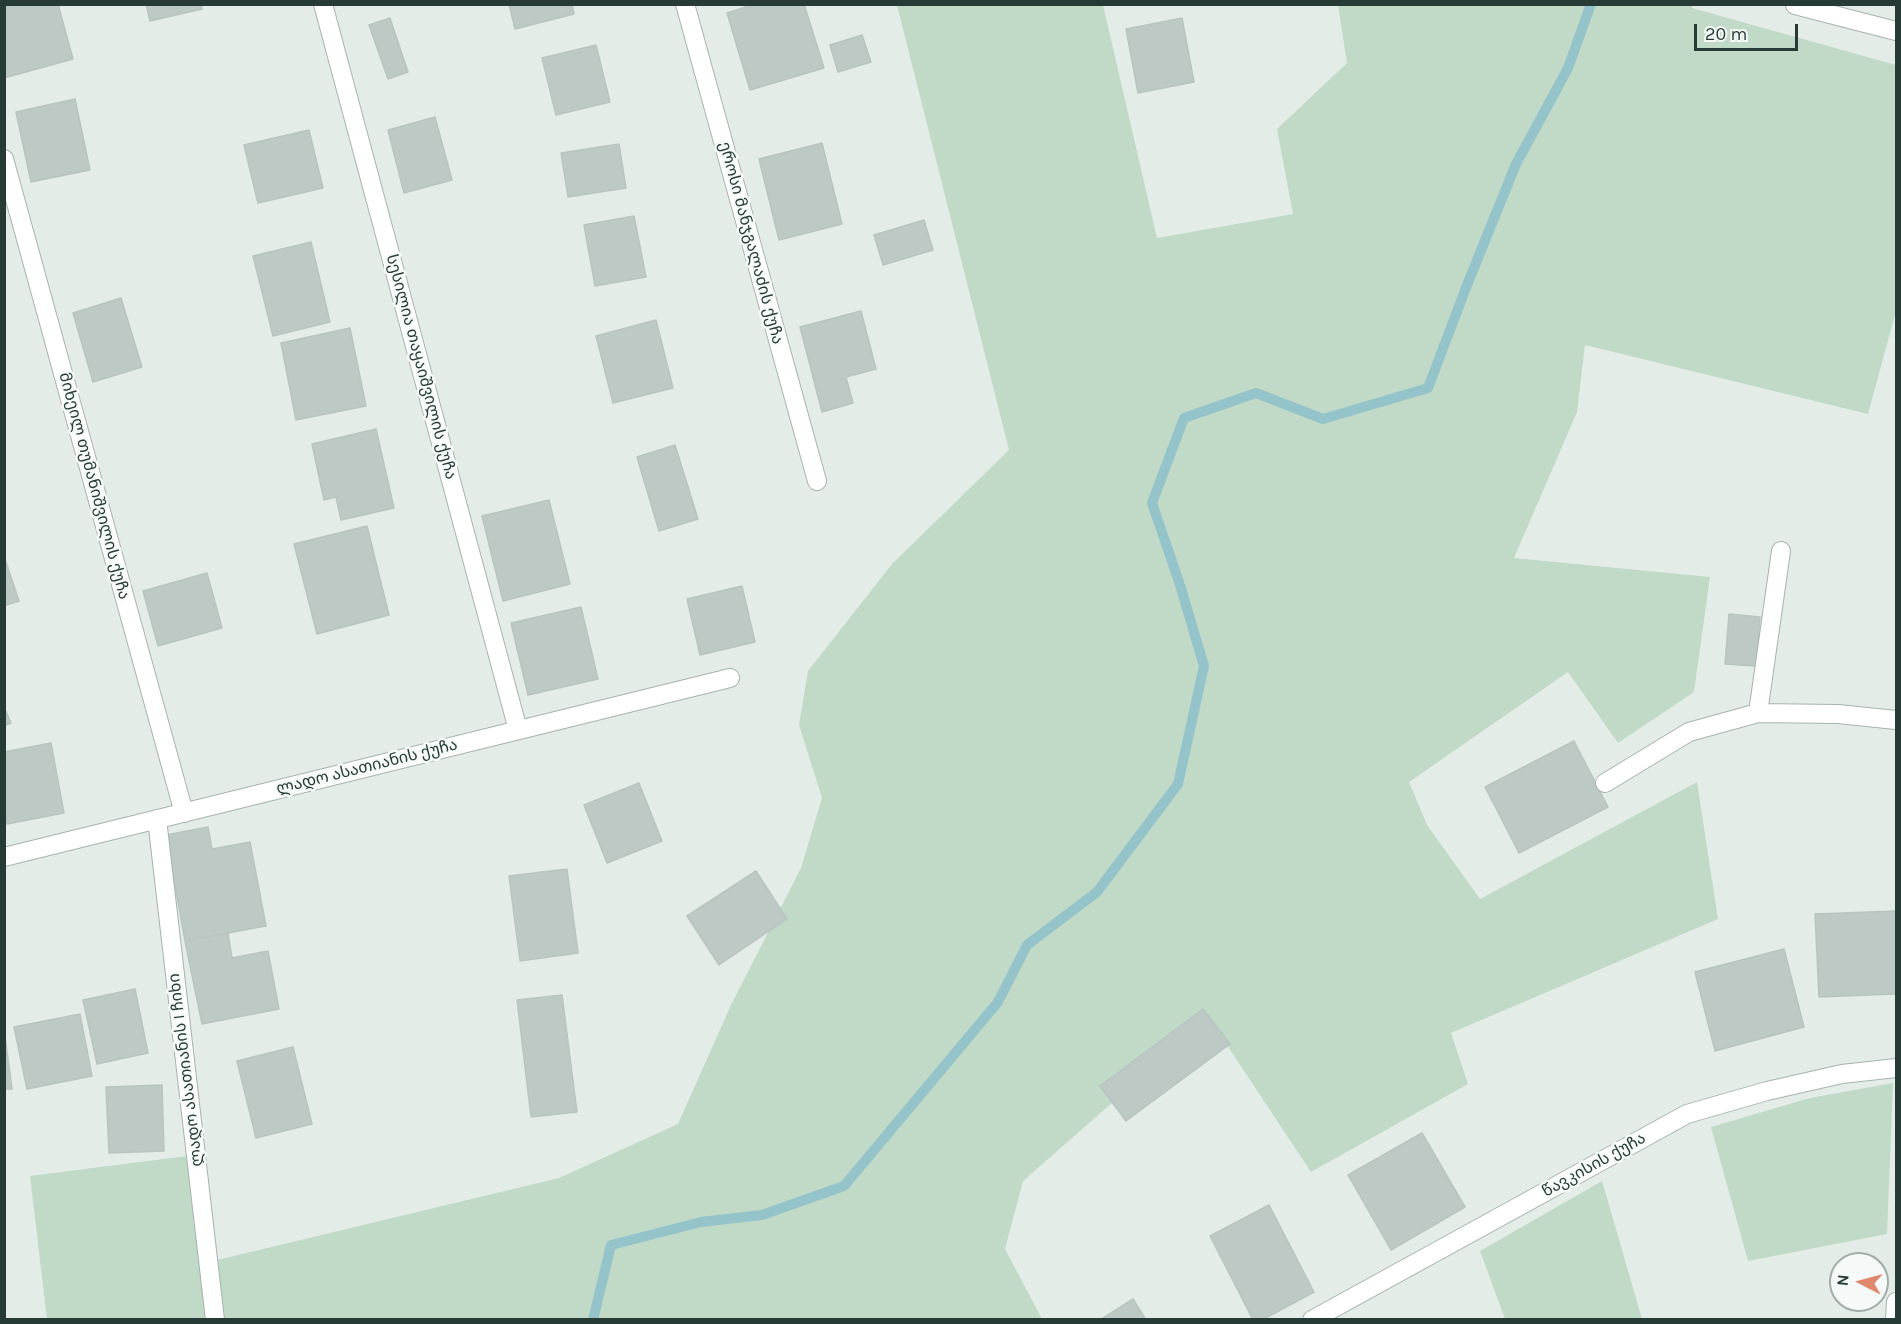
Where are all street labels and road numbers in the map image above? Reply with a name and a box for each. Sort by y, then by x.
street label: ეროსი მანჯგალაძის ქუჩა [715,140,787,346]
street label: სესილია თაყაიშვილის ქუჩა [382,252,460,482]
street label: მიხეილ თუმანიშვილის ქუჩა [54,370,134,602]
street label: ლადო ასათიანის ქუჩა [274,735,460,799]
street label: ლადო ასათიანის I ჩიხი [165,972,207,1168]
street label: წავკისის ქუჩა [1539,1129,1649,1201]

